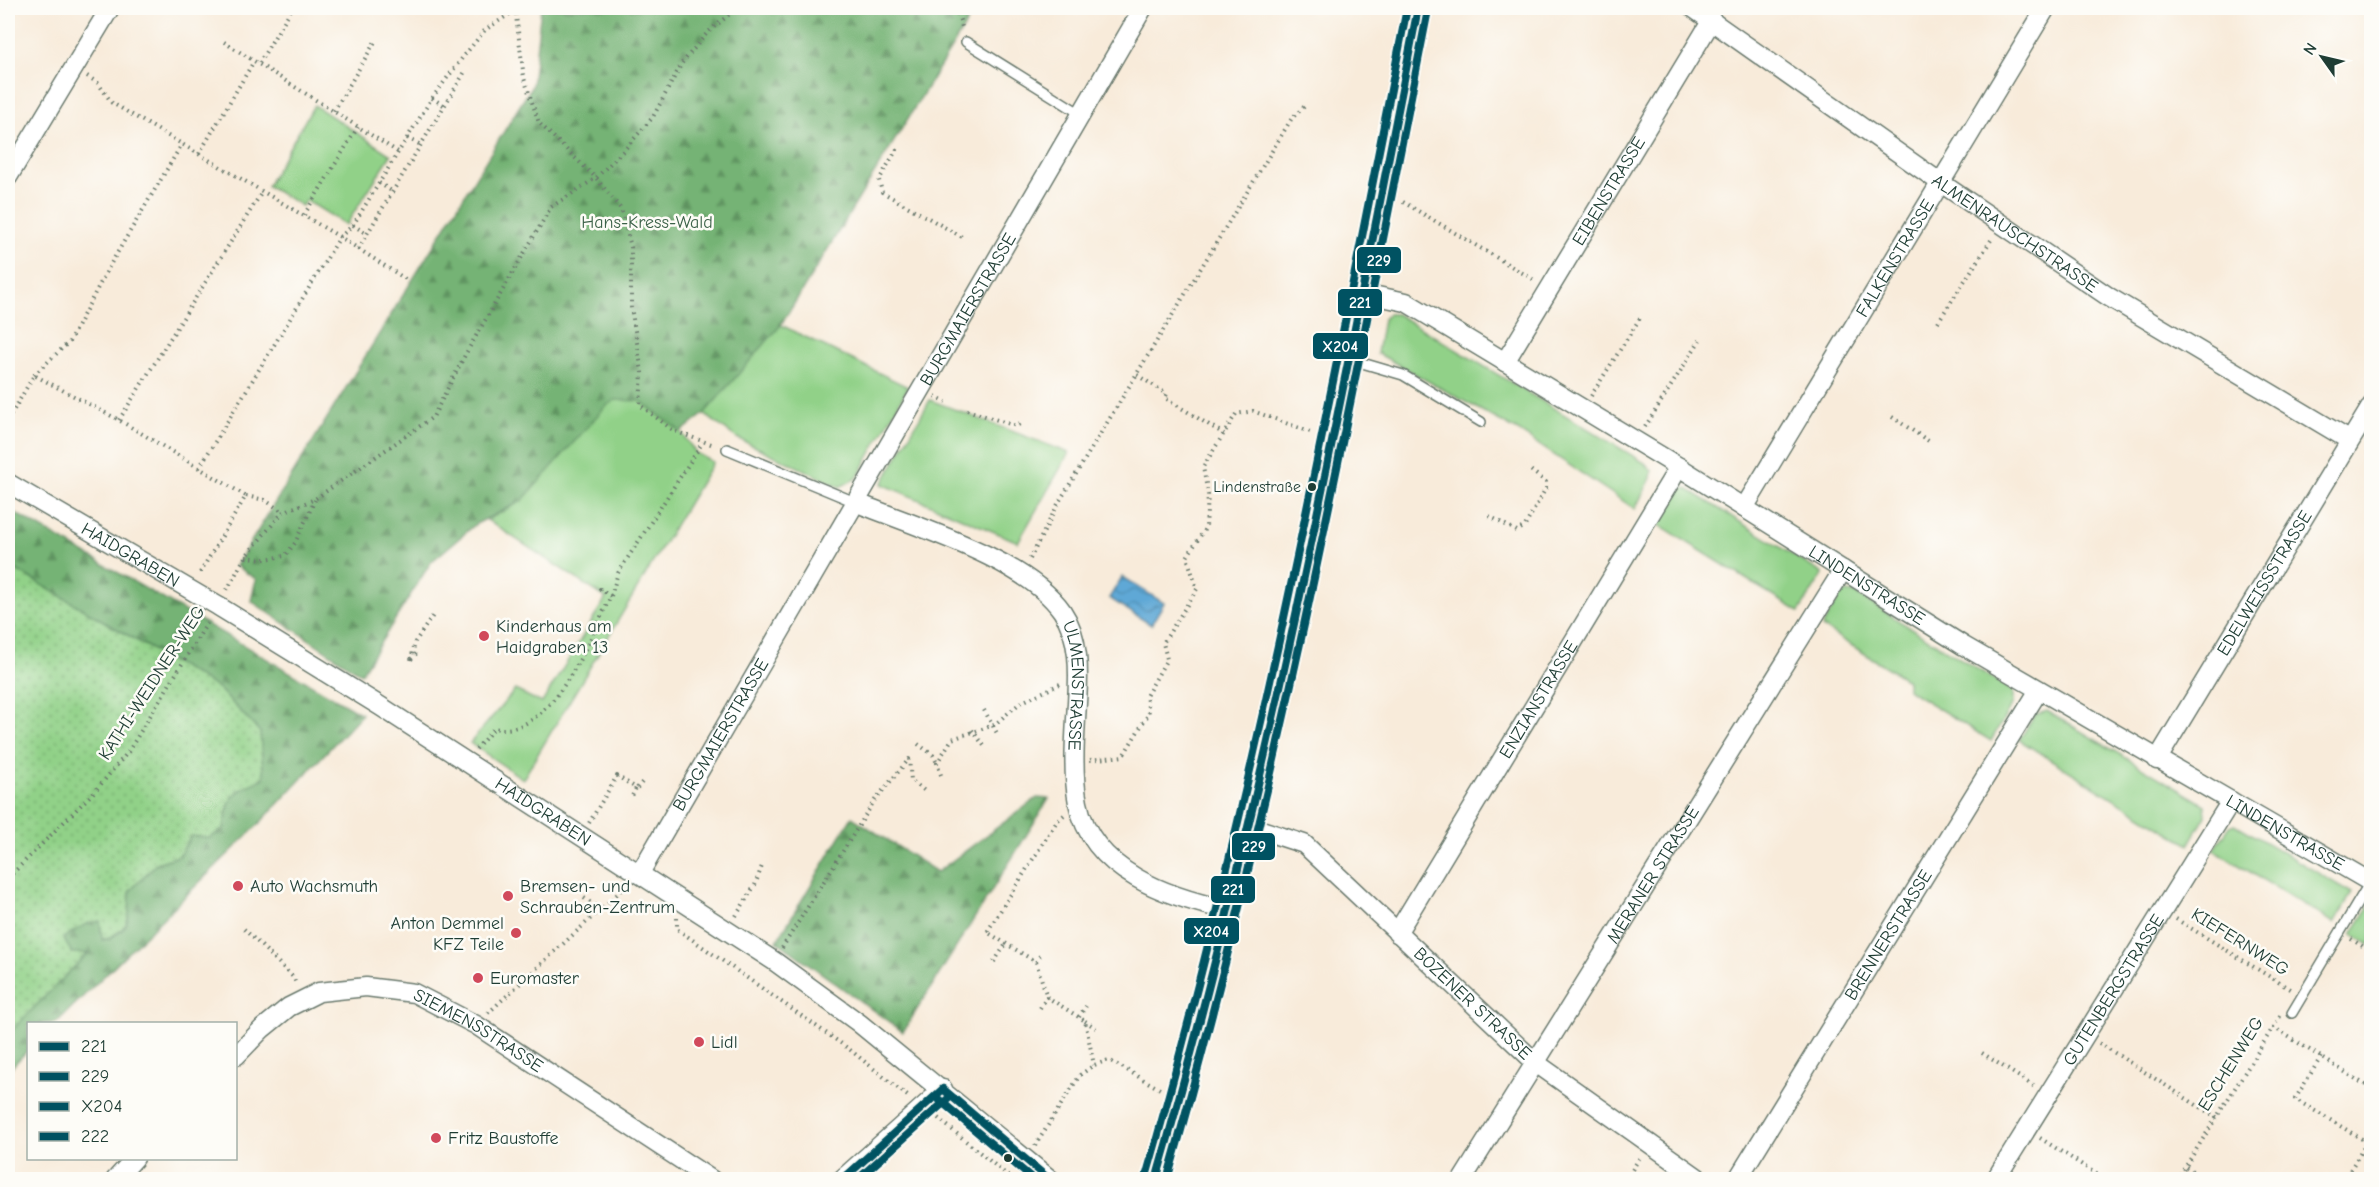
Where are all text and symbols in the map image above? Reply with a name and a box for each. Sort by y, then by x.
north arrow [2292,27,2352,87]
text: N [2300,40,2321,59]
street label: EIBENSTRASSE [1568,133,1649,249]
street label: ALMENRAUSCHSTRASSE [1928,169,2102,297]
street label: FALKENSTRASSE [1851,195,1939,321]
park label: Hans-Kress-Wald [581,212,713,233]
street label: BURGMAIERSTRASSE [915,229,1020,389]
line badge: 229 [1356,246,1402,274]
text: 229 [1367,252,1391,270]
line badge: 221 [1337,288,1383,317]
text: 221 [1349,294,1371,312]
line badge: X204 [1312,332,1369,360]
text: X204 [1322,338,1358,356]
place label: Lindenstraße [1213,478,1301,496]
marker: Lindenstraße [1306,481,1318,493]
street label: EDELWEISSSTRASSE [2212,507,2316,659]
street label: HAIDGRABEN [78,518,183,592]
street label: LINDENSTRASSE [1805,541,1929,630]
street label: KATHI-WEIDNER-WEG [94,602,210,764]
place label: Kinderhaus am Haidgraben 13 [496,616,612,658]
street label: ULMENSTRASSE [1058,618,1089,751]
marker: Kinderhaus am Haidgraben 13 [477,629,491,643]
street label: ENZIANSTRASSE [1495,637,1582,762]
street label: BURGMAIERSTRASSE [668,655,773,815]
street label: HAIDGRABEN [491,773,595,850]
street label: LINDENSTRASSE [2222,790,2348,875]
street label: MERANER STRASSE [1602,802,1704,947]
line badge: 229 [1231,832,1276,861]
text: 229 [1242,838,1266,856]
street label: BRENNERSTRASSE [1840,866,1936,1004]
line badge: 221 [1210,875,1256,904]
place label: Auto Wachsmuth [250,876,378,897]
place label: Bremsen- und Schrauben-Zentrum [520,876,675,918]
marker: Auto Wachsmuth [231,879,245,893]
text: 221 [1222,881,1244,899]
marker: Bremsen- und Schrauben-Zentrum [501,889,515,903]
street label: KIEFERNWEG [2187,904,2293,980]
street label: GUTENBERGSTRASSE [2058,910,2168,1069]
place label: Anton Demmel KFZ Teile [390,913,504,955]
line badge: X204 [1183,917,1240,945]
text: X204 [1193,923,1229,941]
marker: Anton Demmel KFZ Teile [509,926,523,940]
street label: BOZENER STRASSE [1410,943,1536,1064]
place label: Euromaster [490,968,580,989]
marker: Euromaster [471,971,485,985]
street label: SIEMENSSTRASSE [410,984,547,1077]
street label: ESCHENWEG [2194,1013,2268,1115]
legend [27,1022,237,1160]
place label: Lidl [711,1032,738,1053]
marker: Lidl [692,1035,706,1049]
text: 221 [81,1036,107,1057]
text: 229 [81,1066,109,1087]
text: X204 [81,1096,122,1117]
text: 222 [81,1126,109,1147]
place label: Fritz Baustoffe [448,1128,559,1149]
marker: Fritz Baustoffe [429,1131,443,1145]
unlabelled marker [1002,1152,1014,1164]

